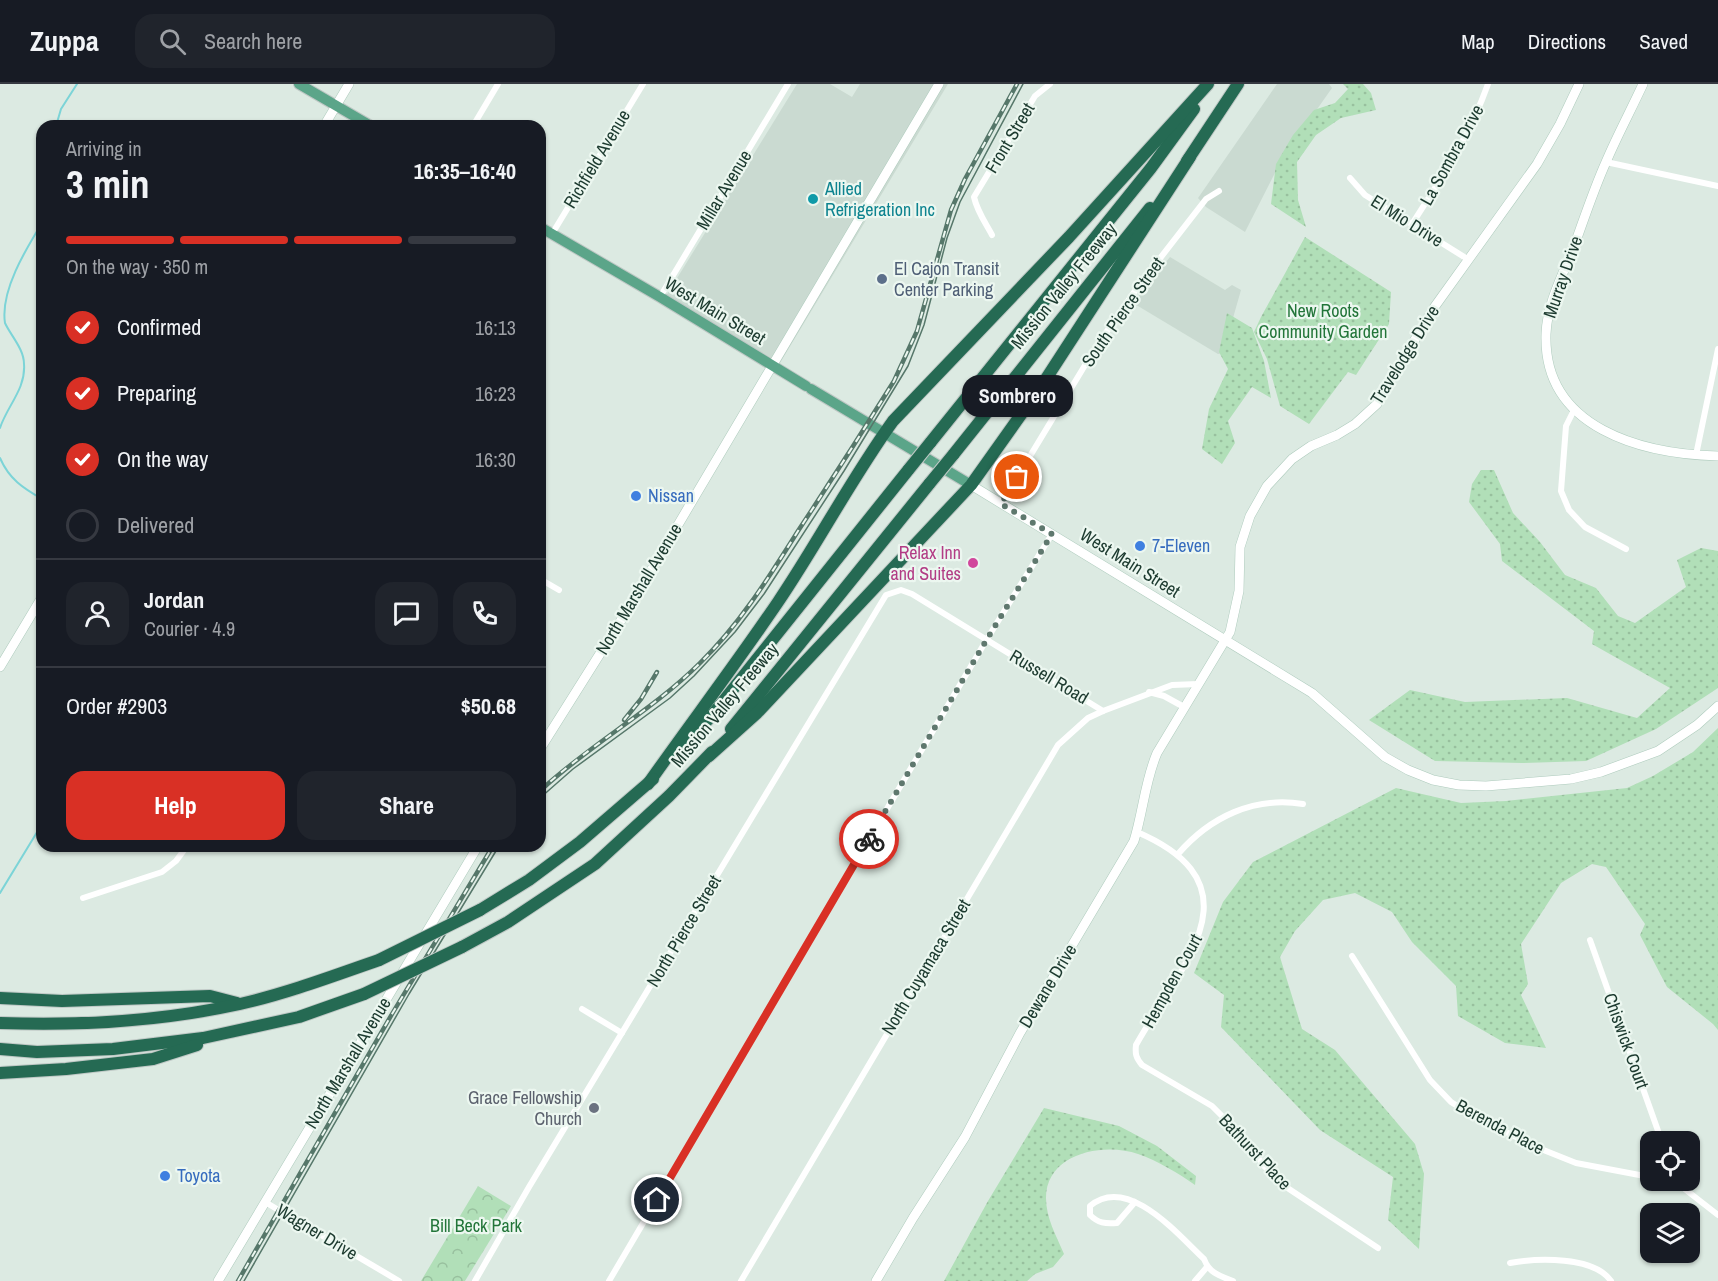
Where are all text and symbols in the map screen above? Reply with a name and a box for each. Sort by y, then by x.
search box [135,14,555,68]
text: Zuppa [30,22,99,60]
icon: search [156,25,189,58]
text: Search here [204,26,302,56]
text: Map [1461,27,1495,56]
text: Directions [1528,27,1606,56]
text: Saved [1639,27,1688,56]
street label: Front Street [979,98,1040,178]
street label: La Sombra Drive [1414,100,1490,210]
street label: Richfield Avenue [557,105,636,213]
text: Arriving in [66,135,142,162]
street label: Millar Avenue [690,145,757,234]
text: 16:35–16:40 [414,156,516,186]
text: 3 min [66,158,150,210]
place label: Allied Refrigeration Inc [824,176,935,222]
street label: El Mio Drive [1366,188,1448,253]
marker: Allied Refrigeration Inc [806,192,820,206]
street label: Mission Valley Freeway [1005,217,1123,354]
street label: Murray Drive [1537,232,1588,321]
street label: South Pierce Street [1075,252,1170,372]
text: On the way · 350 m [66,253,208,280]
place label: El Cajon Transit Center Parking [894,256,999,302]
street label: West Main Street [660,271,770,351]
marker: El Cajon Transit Center Parking [875,272,889,286]
park label: New Roots Community Garden [1259,298,1387,344]
street label: Travelodge Drive [1364,300,1445,409]
icon: check [66,311,99,344]
text: Confirmed [117,312,201,342]
text: 16:13 [475,314,516,341]
callout: Sombrero [962,375,1072,417]
icon: check [66,377,99,410]
text: Preparing [117,378,196,408]
text: 16:23 [475,380,516,407]
text: Sombrero [979,382,1056,409]
icon: check [66,443,99,476]
text: On the way [117,444,208,474]
text: 16:30 [475,446,516,473]
pin [991,451,1042,502]
icon: bag [1000,460,1033,493]
place label: Nissan [648,483,694,508]
marker: Nissan [629,489,643,503]
text: Delivered [117,510,194,540]
street label: North Marshall Avenue [589,518,688,659]
street label: West Main Street [1075,522,1185,603]
place label: 7-Eleven [1152,533,1210,558]
marker: 7-Eleven [1133,539,1147,553]
place label: Relax Inn and Suites [890,540,961,586]
marker: Relax Inn and Suites [966,556,980,570]
button: person [66,582,129,645]
button: chat [375,582,438,645]
button: phone [453,582,516,645]
text: Jordan [144,585,204,615]
text: Courier · 4.9 [144,615,235,642]
street label: Mission Valley Freeway [665,637,785,772]
street label: Russell Road [1005,643,1093,710]
text: Order #2903 [66,691,167,721]
text: $50.68 [461,691,516,721]
button: Help [66,771,285,840]
button: Share [297,771,516,840]
courier [839,809,899,869]
icon: bike [853,823,886,856]
street label: North Pierce Street [640,870,727,991]
street label: North Cuyamaca Street [875,894,976,1039]
street label: Hempden Court [1135,929,1208,1032]
street label: Dewane Drive [1013,939,1082,1032]
street label: Chiswick Court [1598,990,1655,1092]
street label: North Marshall Avenue [298,992,397,1133]
place label: Grace Fellowship Church [468,1085,582,1131]
street label: Berenda Place [1452,1093,1549,1160]
marker: Grace Fellowship Church [587,1101,601,1115]
street label: Bathurst Place [1213,1108,1297,1195]
map controls [1640,1131,1700,1263]
button: locate [1640,1131,1700,1191]
place label: Toyota [177,1163,221,1188]
marker: Toyota [158,1169,172,1183]
pin [631,1174,682,1225]
icon: home [640,1183,673,1216]
street label: Wagner Drive [272,1198,362,1266]
button: layers [1640,1203,1700,1263]
park label: Bill Beck Park [430,1213,523,1238]

